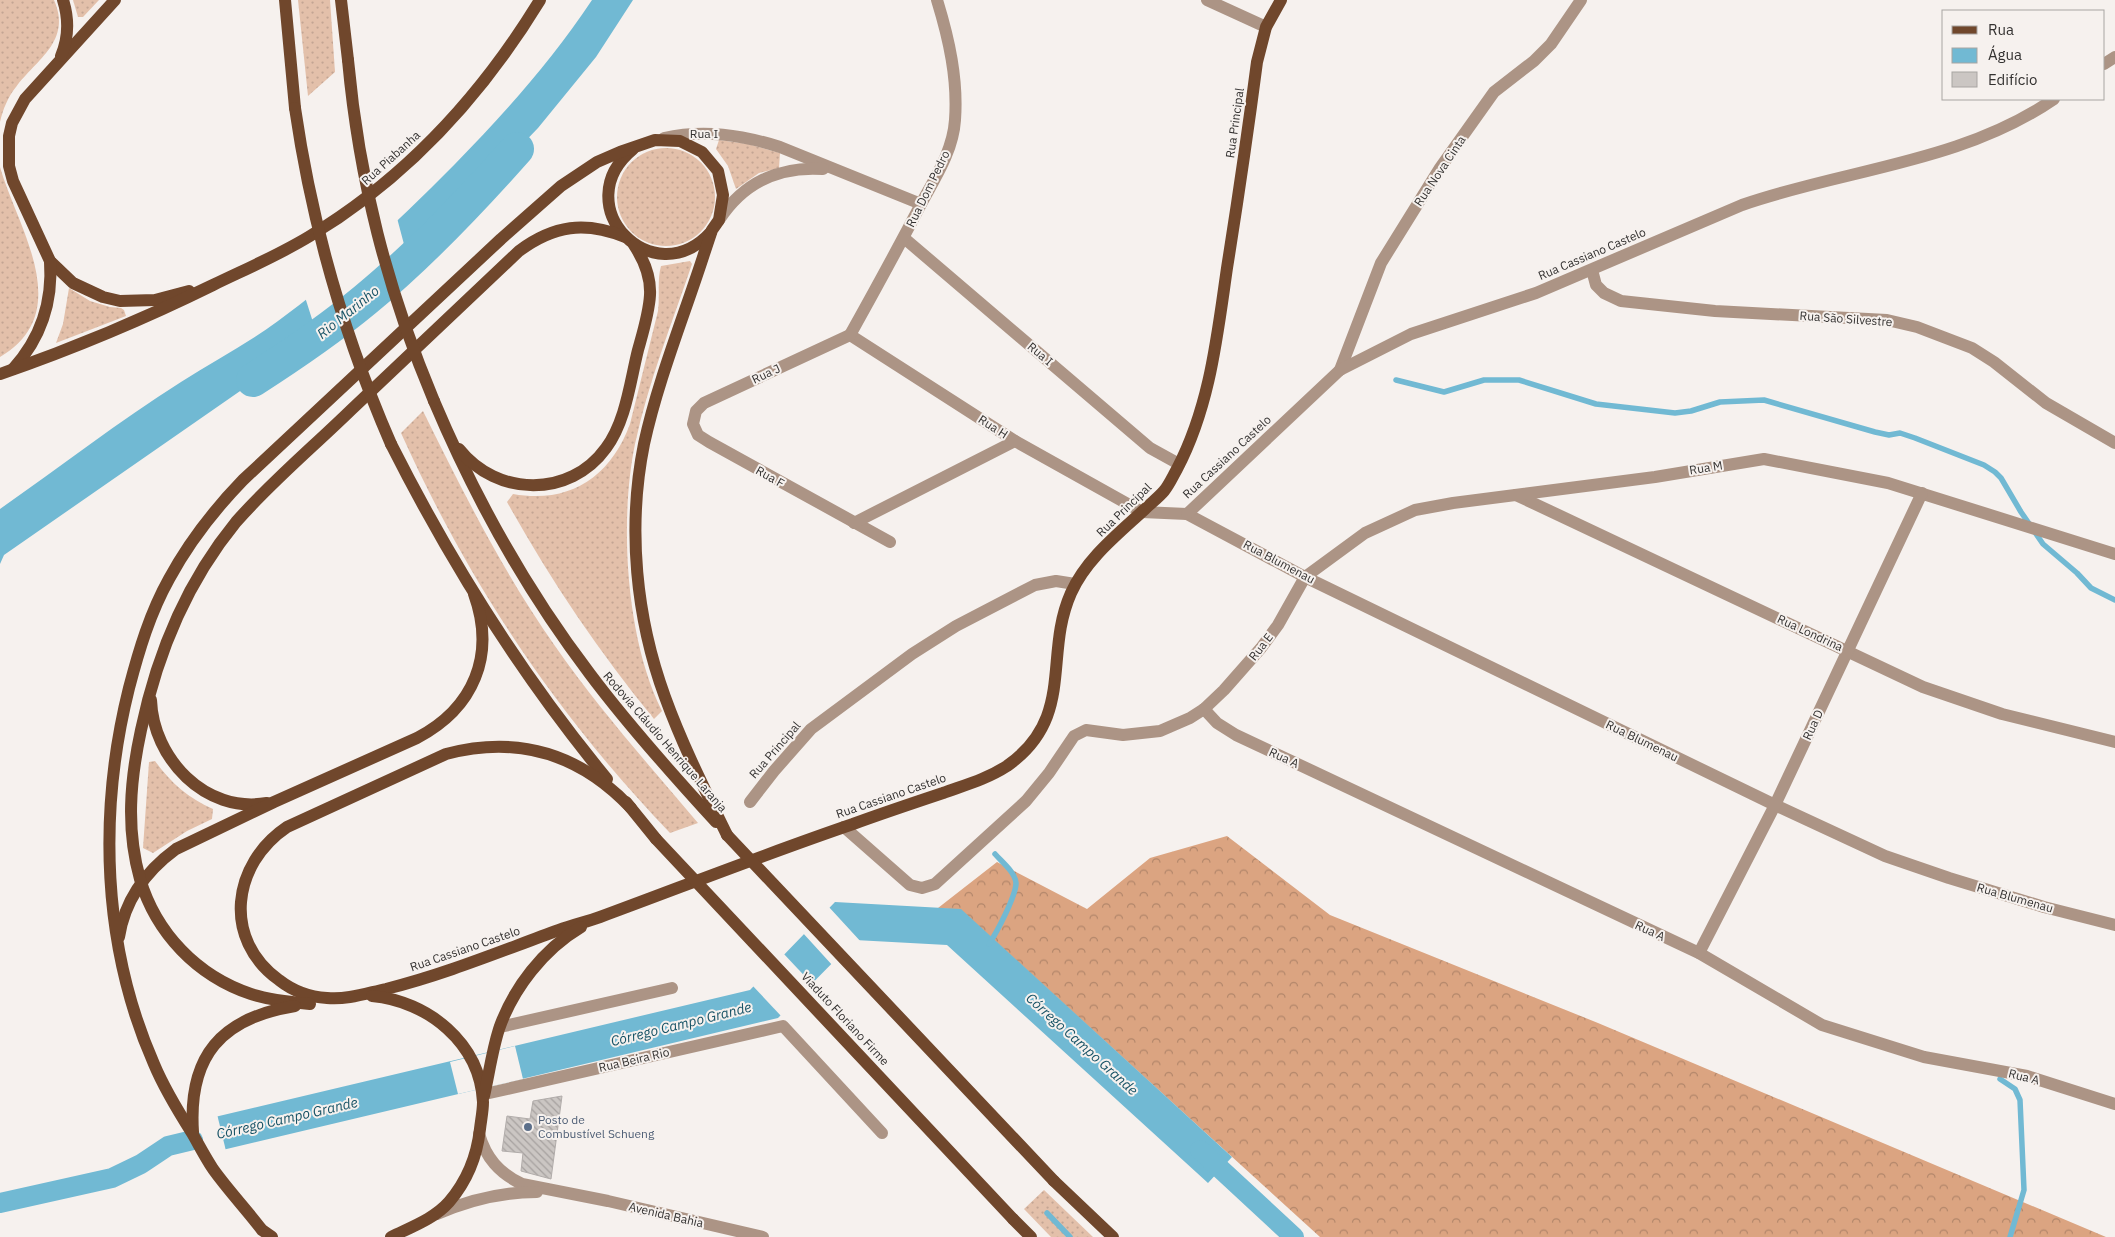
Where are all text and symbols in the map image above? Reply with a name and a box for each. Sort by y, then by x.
legend [1942,10,2105,100]
text: Rua [1988,20,2014,39]
text: Água [1988,45,2022,64]
text: Edifício [1988,70,2037,89]
street label: Rua Principal [1222,87,1247,159]
street label: Rua I [690,126,718,141]
street label: Rua Piabanha [358,127,424,188]
street label: Rua Nova Cinta [1411,132,1469,209]
street label: Rua Dom Pedro [903,148,953,230]
street label: Rua Cassiano Castelo [1536,224,1648,283]
water label: Rio Marinho [313,281,383,343]
street label: Rua São Silvestre [1799,308,1893,329]
street label: Rua I [1025,339,1056,369]
street label: Rua J [749,360,782,387]
street label: Rua H [976,412,1011,442]
street label: Rua Cassiano Castelo [1179,412,1274,501]
street label: Rua M [1688,457,1724,478]
street label: Rua F [753,463,787,491]
street label: Rua Principal [1093,480,1154,540]
street label: Rua Blumenau [1241,536,1318,587]
street label: Rua Londrina [1775,611,1846,655]
street label: Rua E [1245,630,1276,663]
street label: Rodovia Cláudio Henrique Laranja [600,668,731,815]
street label: Rua D [1799,707,1826,742]
street label: Rua Blumenau [1604,717,1681,765]
street label: Rua Principal [746,718,804,781]
street label: Rua A [1267,744,1302,771]
street label: Rua Cassiano Castelo [834,770,948,821]
street label: Rua Blumenau [1975,879,2055,916]
street label: Rua A [1633,917,1668,944]
street label: Rua Cassiano Castelo [408,923,522,974]
street label: Viaduto Floriano Firme [798,969,893,1069]
water label: Córrego Campo Grande [1022,989,1142,1099]
water label: Córrego Campo Grande [609,998,753,1050]
street label: Rua Beira Rio [597,1044,671,1075]
street label: Rua A [2007,1065,2041,1088]
water label: Córrego Campo Grande [215,1093,359,1143]
place label: Posto de Combustível Schueng [538,1112,655,1141]
marker: Posto de Combustível Schueng [522,1121,534,1133]
street label: Avenida Bahia [627,1199,706,1231]

